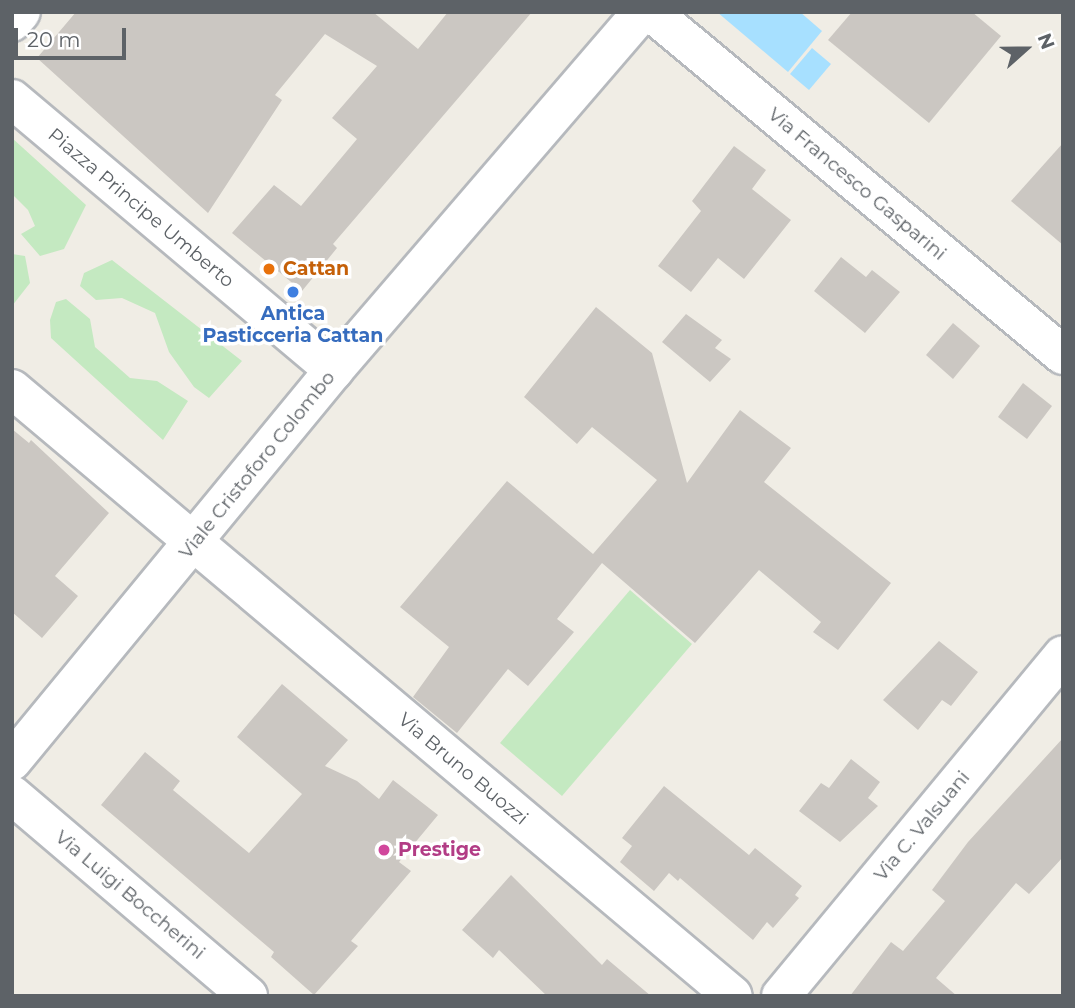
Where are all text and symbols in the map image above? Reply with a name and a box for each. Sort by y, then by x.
scale bar [18,14,130,58]
north arrow [991,14,1061,84]
text: 20 m [27,27,81,52]
text: N [1033,30,1060,53]
street label: Via Francesco Gasparini [763,103,951,265]
street label: Piazza Principe Umberto [43,123,239,293]
place label: Cattan [283,258,349,280]
marker: Cattan [261,261,277,277]
marker: Antica Pasticceria Cattan [285,284,301,300]
place label: Antica Pasticceria Cattan [203,303,383,347]
street label: Viale Cristoforo Colombo [174,367,340,563]
street label: Via Bruno Buozzi [394,708,532,830]
street label: Via C. Valsuani [869,766,975,886]
street label: Via Luigi Boccherini [50,826,210,964]
place label: Prestige [398,839,481,861]
marker: Prestige [376,842,392,858]

